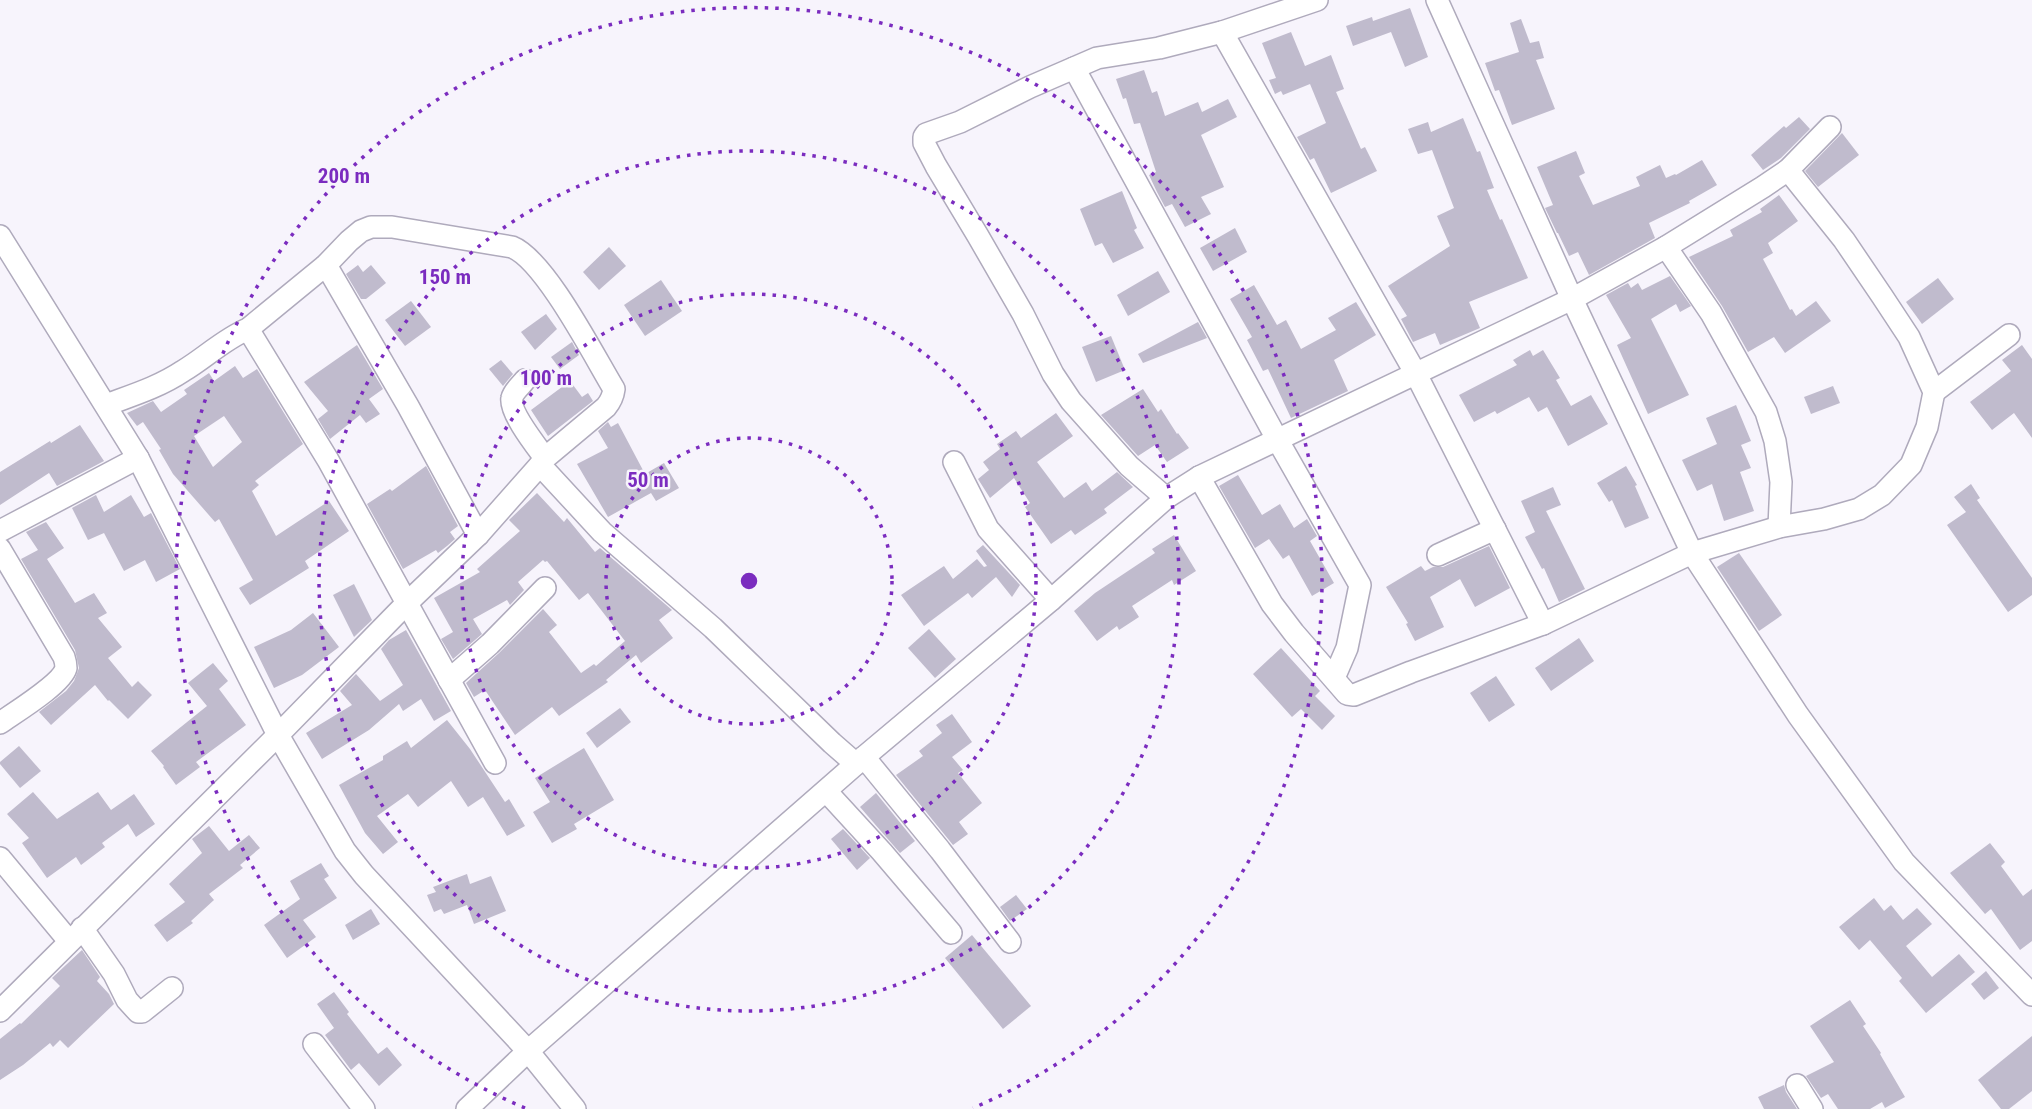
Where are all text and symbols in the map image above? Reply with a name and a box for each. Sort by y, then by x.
text: 200 m [318,164,370,188]
text: 150 m [419,265,471,289]
text: 100 m [520,366,572,390]
text: 50 m [627,468,669,492]
centre of rings [737,569,761,593]

